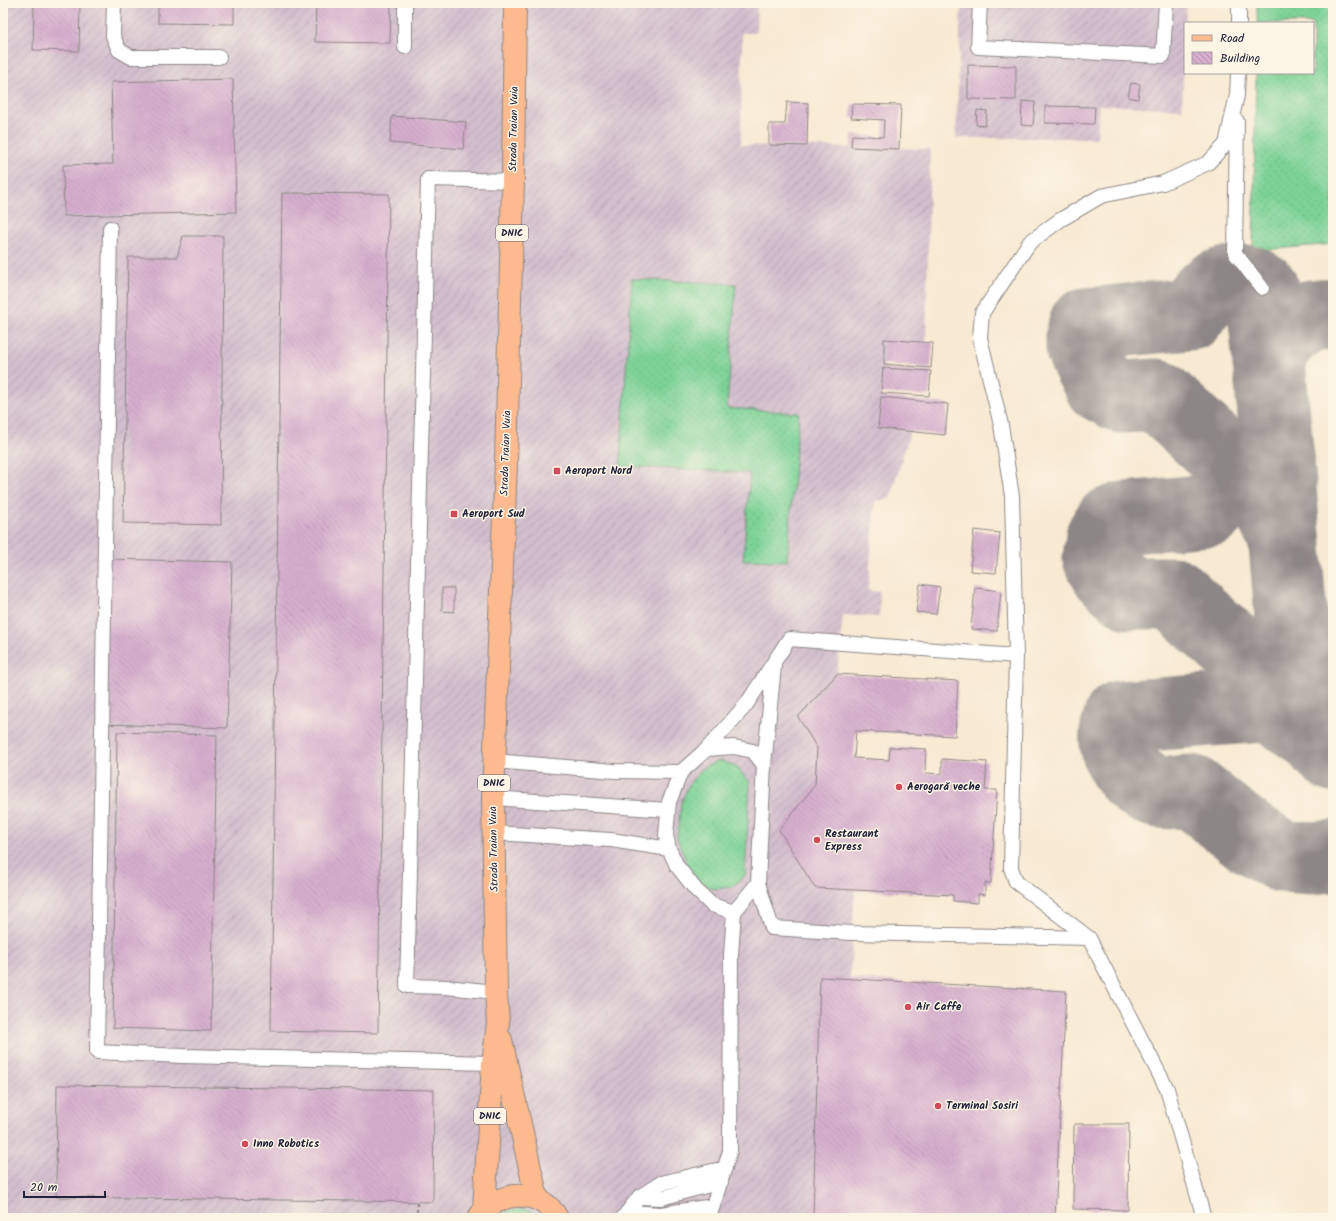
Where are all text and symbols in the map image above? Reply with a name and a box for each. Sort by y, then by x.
legend [1184,22,1314,74]
text: Road [1220,29,1245,48]
text: Building [1220,49,1260,68]
street label: Strada Traian Vuia [504,86,524,172]
road number: DN1C [496,225,528,241]
street label: Strada Traian Vuia [496,410,516,496]
place label: Aeroport Nord [565,462,633,480]
marker: Aeroport Nord [552,466,562,476]
place label: Aeroport Sud [462,505,526,523]
marker: Aeroport Sud [449,509,459,519]
road number: DN1C [478,775,510,791]
place label: Aerogară veche [907,778,981,796]
marker: Aerogară veche [894,782,904,792]
street label: Strada Traian Vuia [484,806,504,892]
place label: Restaurant Express [825,825,880,856]
marker: Restaurant Express [812,835,822,845]
place label: Air Caffe [916,998,962,1016]
marker: Air Caffe [903,1002,913,1012]
place label: Terminal Sosiri [946,1097,1019,1115]
marker: Terminal Sosiri [933,1101,943,1111]
road number: DN1C [474,1108,506,1124]
place label: Inno Robotics [253,1135,320,1153]
marker: Inno Robotics [240,1139,250,1149]
scale bar [24,1173,105,1199]
text: 20 m [30,1178,58,1197]

